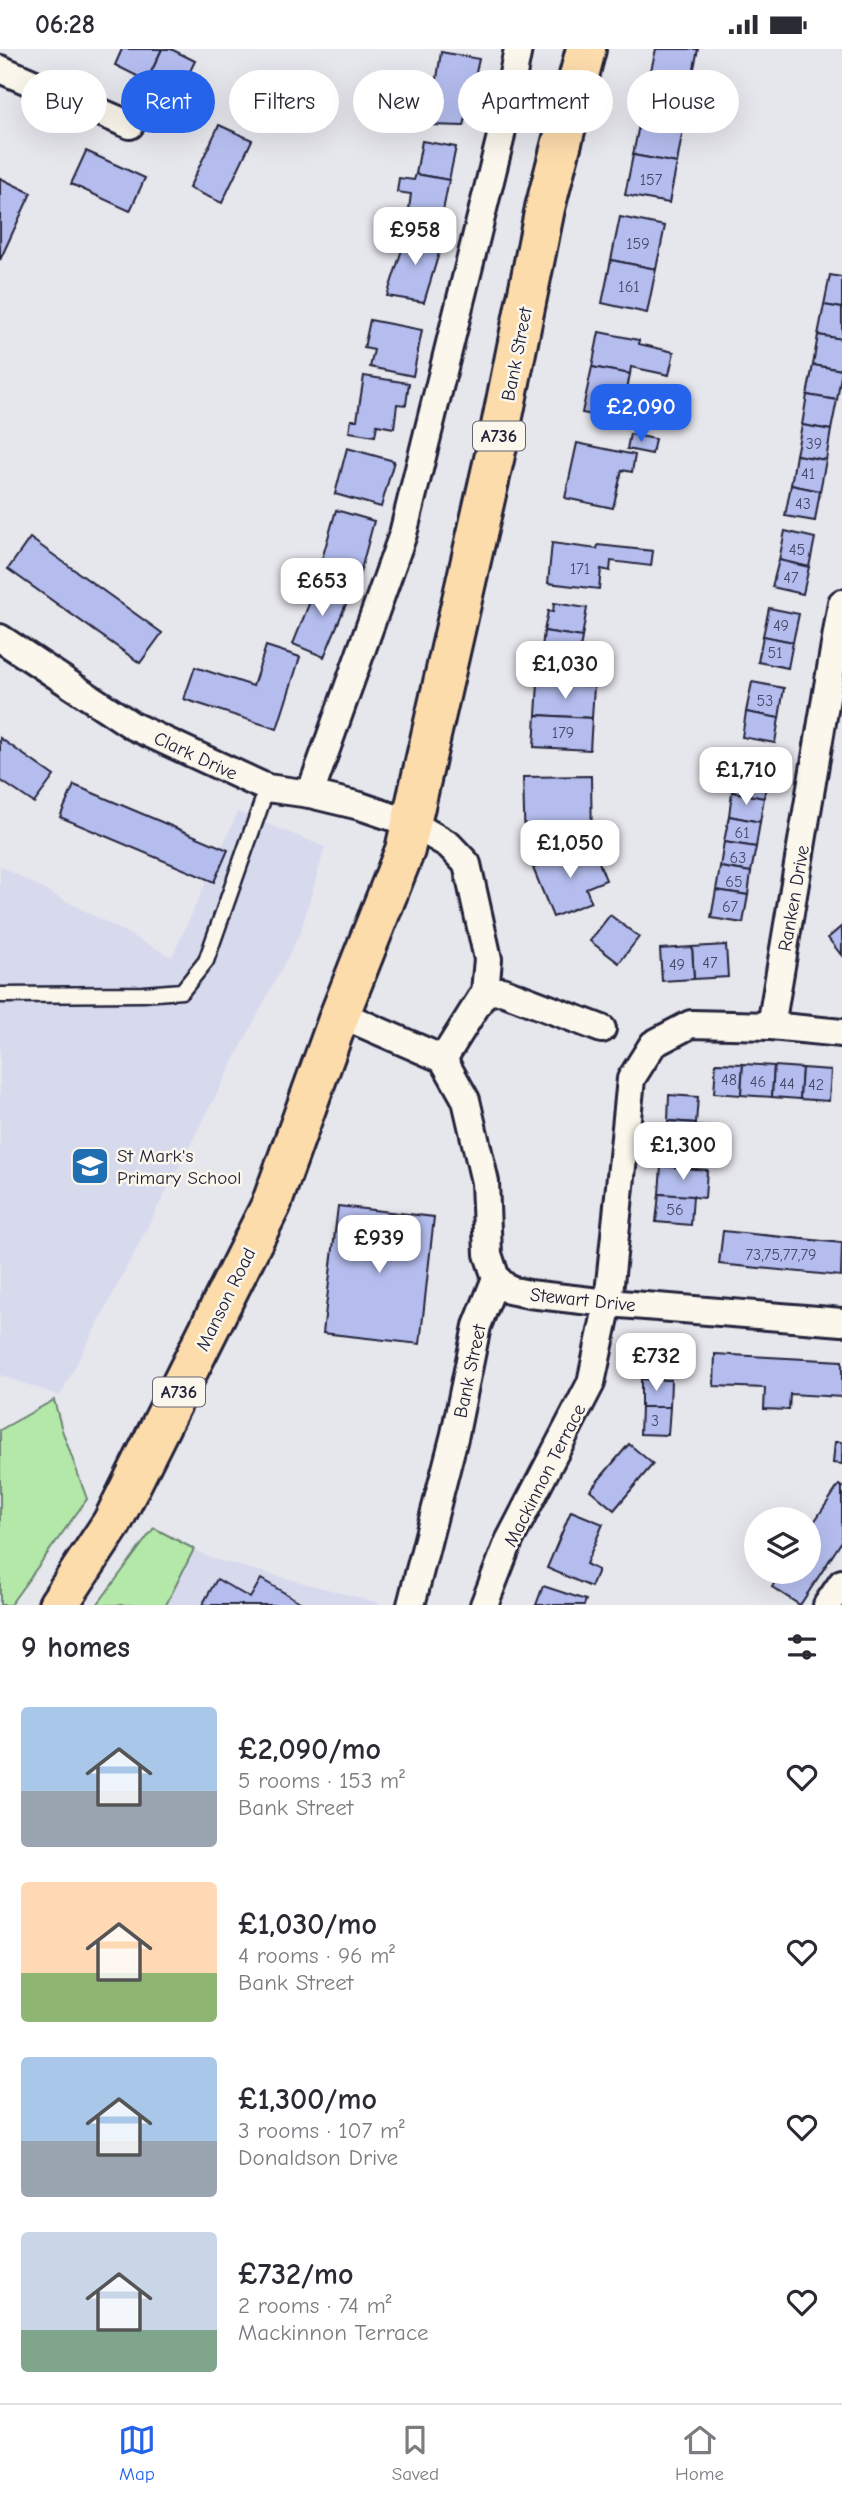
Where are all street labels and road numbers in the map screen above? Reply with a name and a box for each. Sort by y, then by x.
street label: Bank Street [497,305,537,403]
road number: A736 [473,421,525,451]
street label: Clark Drive [150,727,241,785]
street label: Ranken Drive [774,843,814,953]
street label: Manson Road [191,1244,260,1355]
street label: Stewart Drive [529,1284,637,1316]
street label: Bank Street [449,1322,491,1420]
road number: A736 [153,1377,205,1407]
street label: Mackinnon Terrace [499,1400,590,1551]

